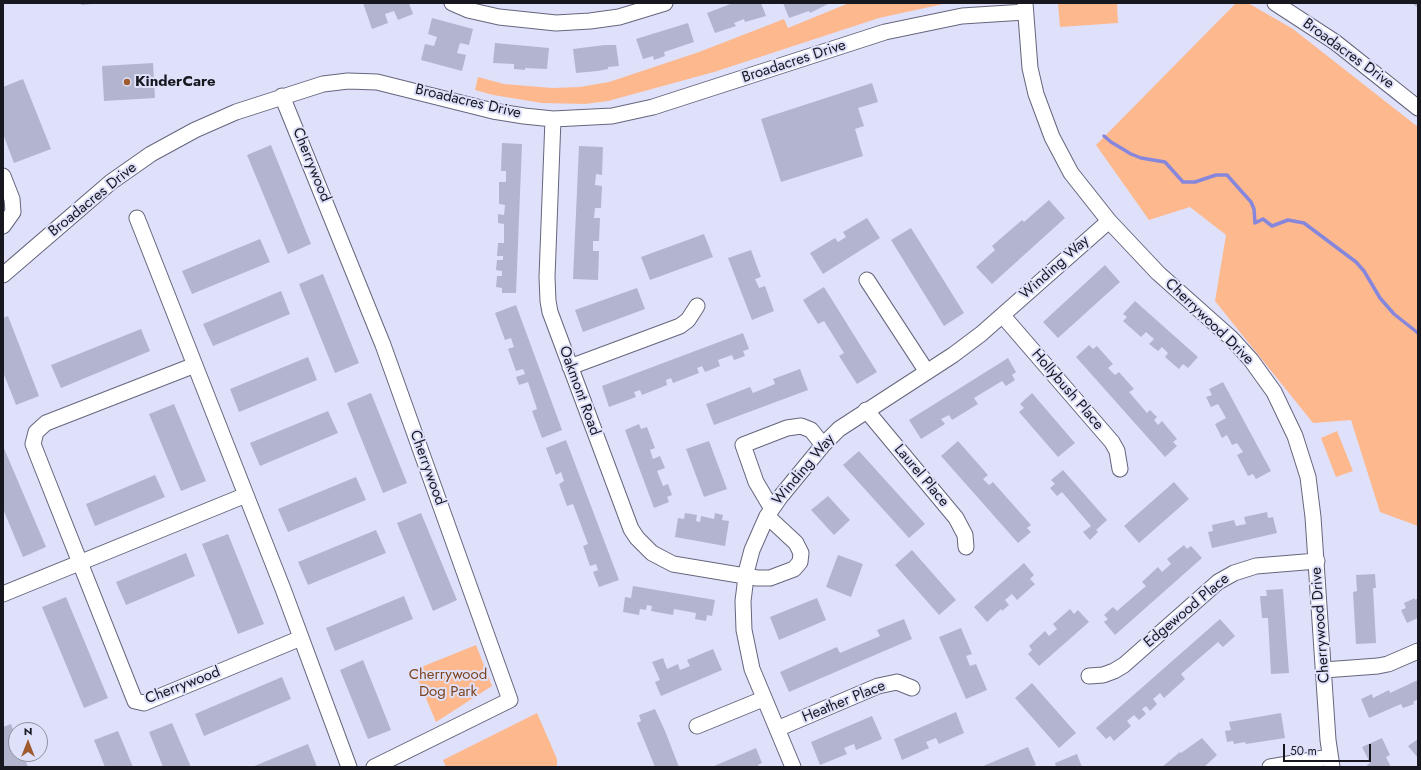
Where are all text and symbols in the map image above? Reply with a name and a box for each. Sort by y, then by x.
street label: Broadacres Drive [1299,15,1397,93]
street label: Broadacres Drive [740,37,848,87]
place label: KinderCare [135,73,216,91]
marker: KinderCare [122,77,132,87]
street label: Broadacres Drive [413,81,523,123]
street label: Cherrywood [288,125,334,205]
street label: Broadacres Drive [45,159,141,241]
street label: Winding Way [1017,232,1093,304]
street label: Cherrywood Drive [1161,275,1257,369]
street label: Oakmont Road [554,344,604,438]
street label: Hollybush Place [1027,346,1107,434]
street label: Cherrywood [405,428,449,508]
street label: Winding Way [769,431,839,509]
street label: Laurel Place [890,441,952,511]
street label: Cherrywood Drive [1308,566,1334,684]
street label: Edgewood Place [1141,570,1233,652]
street label: Cherrywood [143,664,223,708]
park label: Cherrywood Dog Park [409,666,487,701]
street label: Heather Place [800,677,888,727]
north arrow [8,722,48,762]
text: N [24,723,32,739]
scale bar [1285,736,1373,762]
text: 50 m [1290,742,1317,760]

